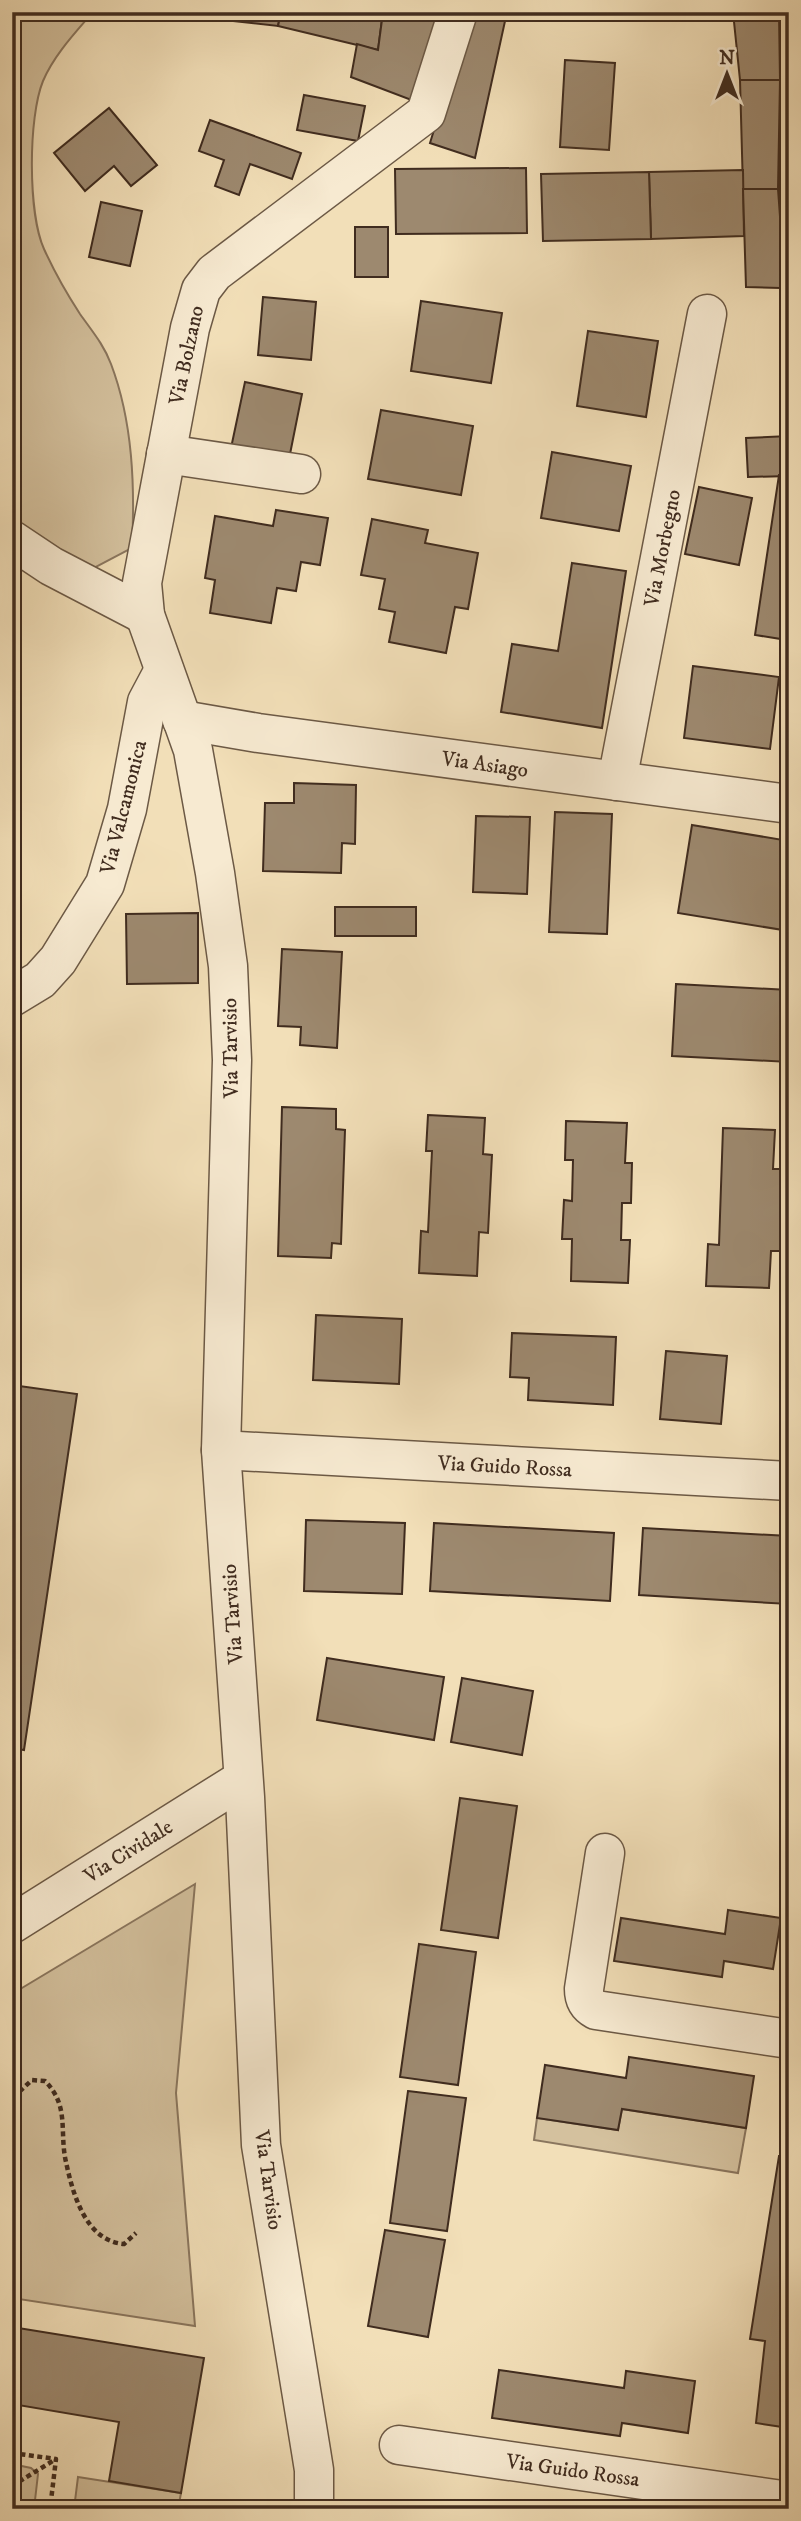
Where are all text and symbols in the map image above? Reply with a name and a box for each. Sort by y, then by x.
north arrow [692,38,762,108]
text: N [719,47,735,70]
street label: Via Bolzano [164,303,210,408]
street label: Via Morbegno [639,487,687,610]
street label: Via Valcamonica [94,737,153,878]
street label: Via Asiago [439,746,530,784]
street label: Via Tarvisio [217,998,245,1099]
street label: Via Guido Rossa [436,1450,573,1484]
street label: Via Tarvisio [217,1563,250,1666]
street label: Via Cividale [78,1814,178,1890]
street label: Via Tarvisio [248,2128,288,2232]
street label: Via Guido Rossa [503,2449,641,2493]

